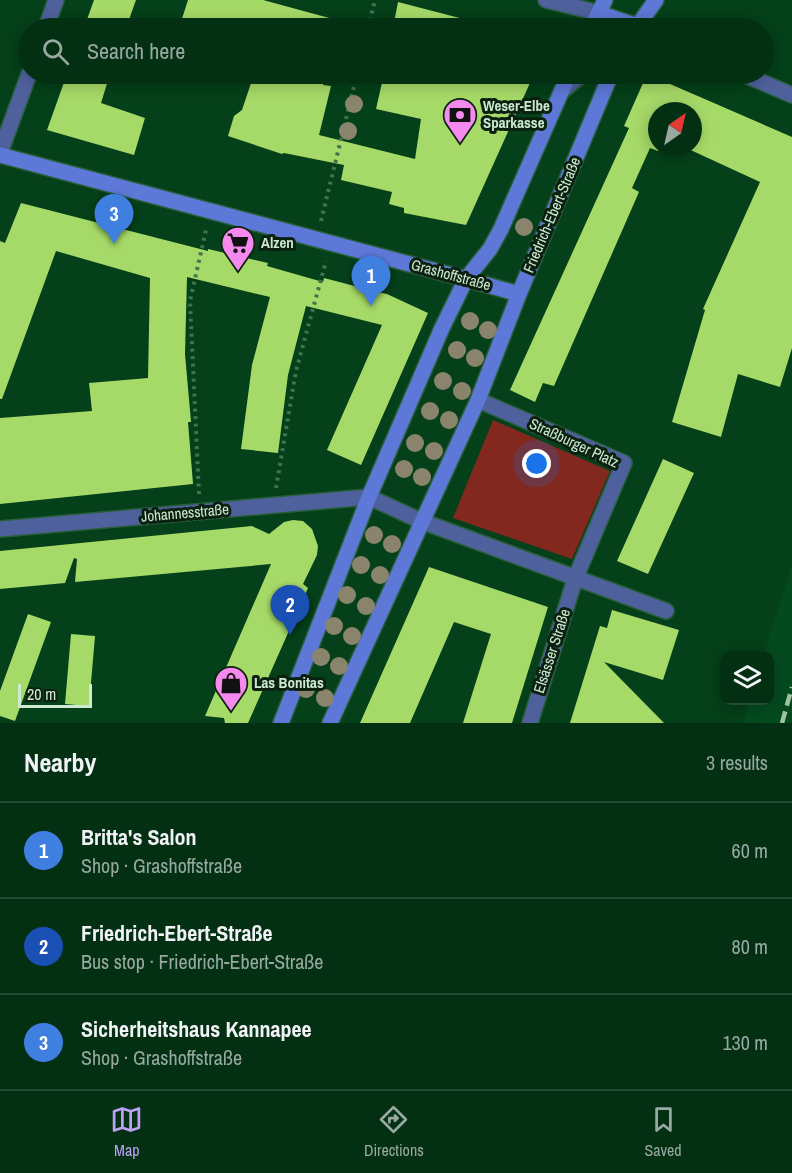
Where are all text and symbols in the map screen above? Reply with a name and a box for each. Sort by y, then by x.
search box [18,18,774,84]
icon: search [39,35,72,68]
text: Search here [87,36,185,66]
place label: Weser-Elbe Sparkasse [483,95,550,133]
bank icon: Weser-Elbe Sparkasse [442,97,478,144]
north arrow [648,102,702,156]
street label: Friedrich-Ebert-Straße [518,154,585,276]
pin: 3 [94,194,134,244]
supermarket icon: Alzen [220,225,256,272]
place label: Alzen [261,232,294,253]
street label: Grashoffstraße [409,254,494,295]
pin: 1 [352,256,391,306]
street label: Straßburger Platz [526,413,622,472]
your location [522,449,551,478]
street label: Johannesstraße [140,498,230,527]
pin: 2 [270,586,310,635]
street label: Elsässer Straße [528,606,575,696]
map controls [720,651,774,705]
button: layers [720,651,774,705]
shop icon: Las Bonitas [213,665,249,712]
place label: Las Bonitas [254,672,324,693]
scale bar [18,681,92,708]
text: 20 m [27,683,56,705]
text: Nearby [24,745,96,780]
text: 3 results [706,749,768,776]
text: Britta's Salon [81,822,197,852]
text: 1 [39,837,48,864]
text: 60 m [732,837,768,864]
text: Shop · Grashoffstraße [81,852,242,879]
text: Friedrich-Ebert-Straße [81,918,272,948]
text: 2 [39,933,48,960]
text: 80 m [732,933,768,960]
text: Bus stop · Friedrich-Ebert-Straße [81,948,323,975]
text: Sicherheitshaus Kannapee [81,1014,312,1044]
text: 3 [39,1029,48,1056]
text: 130 m [722,1029,768,1056]
text: Shop · Grashoffstraße [81,1044,242,1071]
tab: Map [110,1103,143,1161]
tab: Directions [364,1103,424,1161]
tab: Saved [644,1103,682,1161]

